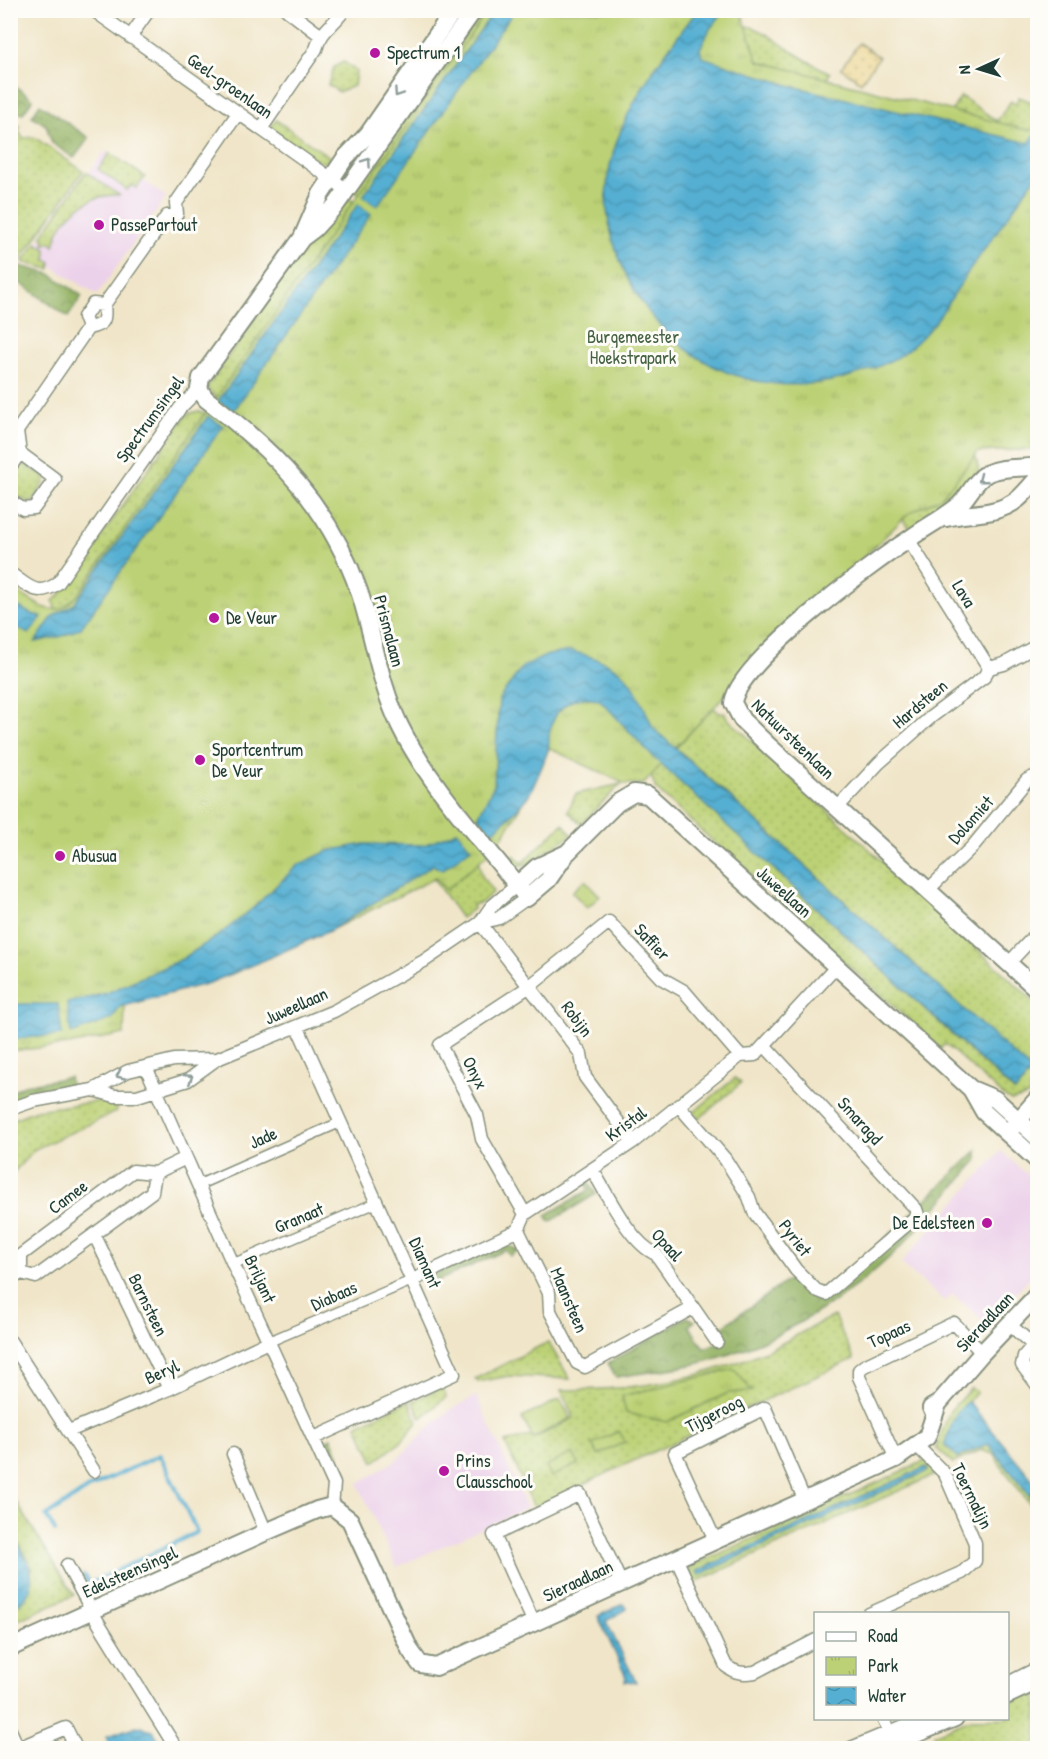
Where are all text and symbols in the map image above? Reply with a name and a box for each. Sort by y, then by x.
north arrow [949,39,1009,99]
place label: Spectrum 1 [387,40,460,65]
marker: Spectrum 1 [368,46,382,60]
street label: Geel-groenlaan [182,47,278,124]
text: N [953,65,975,75]
one-way arrow [394,87,405,98]
one-way arrow [360,158,371,169]
place label: PassePartout [111,212,198,237]
marker: PassePartout [92,218,106,232]
park label: Burgemeester Hoekstrapark [587,324,679,370]
street label: Spectrumsingel [110,370,190,467]
one-way arrow [978,472,989,483]
street label: Lava [946,575,982,612]
street label: Prismalaan [368,592,411,669]
place label: De Veur [226,605,277,630]
marker: De Veur [207,611,221,625]
street label: Hardsteen [887,673,953,734]
street label: Natuursteenlaan [746,693,840,785]
place label: Sportcentrum De Veur [212,737,303,783]
marker: Sportcentrum De Veur [193,753,207,767]
street label: Dolomiet [942,789,1000,849]
place label: Abusua [72,843,117,868]
marker: Abusua [53,849,67,863]
street label: Juweellaan [751,860,817,923]
street label: Saffier [629,917,676,966]
street label: Juweellaan [260,981,331,1030]
street label: Robijn [556,996,599,1042]
street label: Onyx [457,1052,494,1094]
one-way arrow [115,1068,126,1080]
one-way arrow [183,1073,193,1085]
street label: Smaragd [832,1091,889,1150]
street label: Kristal [600,1100,652,1147]
street label: Jade [245,1120,281,1155]
street label: Camee [43,1174,93,1220]
street label: Granaat [270,1196,328,1239]
place label: De Edelsteen [893,1210,975,1235]
street label: Pyriet [773,1214,818,1262]
marker: De Edelsteen [980,1216,994,1230]
street label: Opaal [646,1223,689,1267]
street label: Diamant [403,1233,448,1293]
street label: Briljant [238,1251,283,1308]
street label: Maansteen [545,1263,594,1336]
street label: Barnsteen [123,1269,174,1340]
street label: Diabaas [307,1274,361,1317]
street label: Sieraadlaan [950,1286,1019,1357]
street label: Topaas [863,1313,914,1354]
street label: Beryl [140,1353,183,1390]
street label: Tijgeroog [681,1388,747,1439]
place label: Prins Clausschool [456,1448,533,1494]
street label: Toermalijn [946,1459,999,1533]
marker: Prins Clausschool [437,1464,451,1478]
street label: Edelsteensingel [78,1539,181,1604]
street label: Sieraadlaan [539,1553,617,1608]
legend [814,1612,1009,1720]
text: Road [868,1623,898,1648]
text: Park [868,1653,899,1678]
text: Water [868,1683,906,1708]

